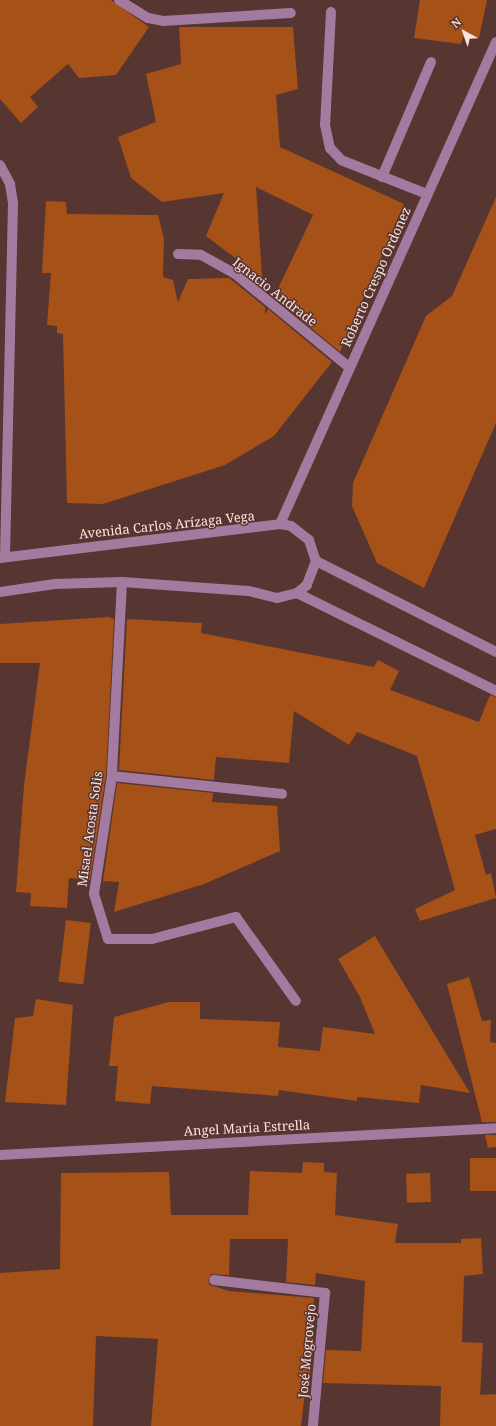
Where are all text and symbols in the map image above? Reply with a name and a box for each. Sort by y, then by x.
north arrow [444,12,484,52]
text: N [448,14,464,31]
street label: Roberto Crespo Ordonez [338,205,414,349]
street label: Ignacio Andrade [230,254,320,330]
street label: Avenida Carlos Arízaga Vega [78,508,256,542]
street label: Misael Acosta Solis [74,770,106,888]
street label: Angel Maria Estrella [183,1117,311,1139]
street label: José Mogrovejo [295,1303,319,1399]

